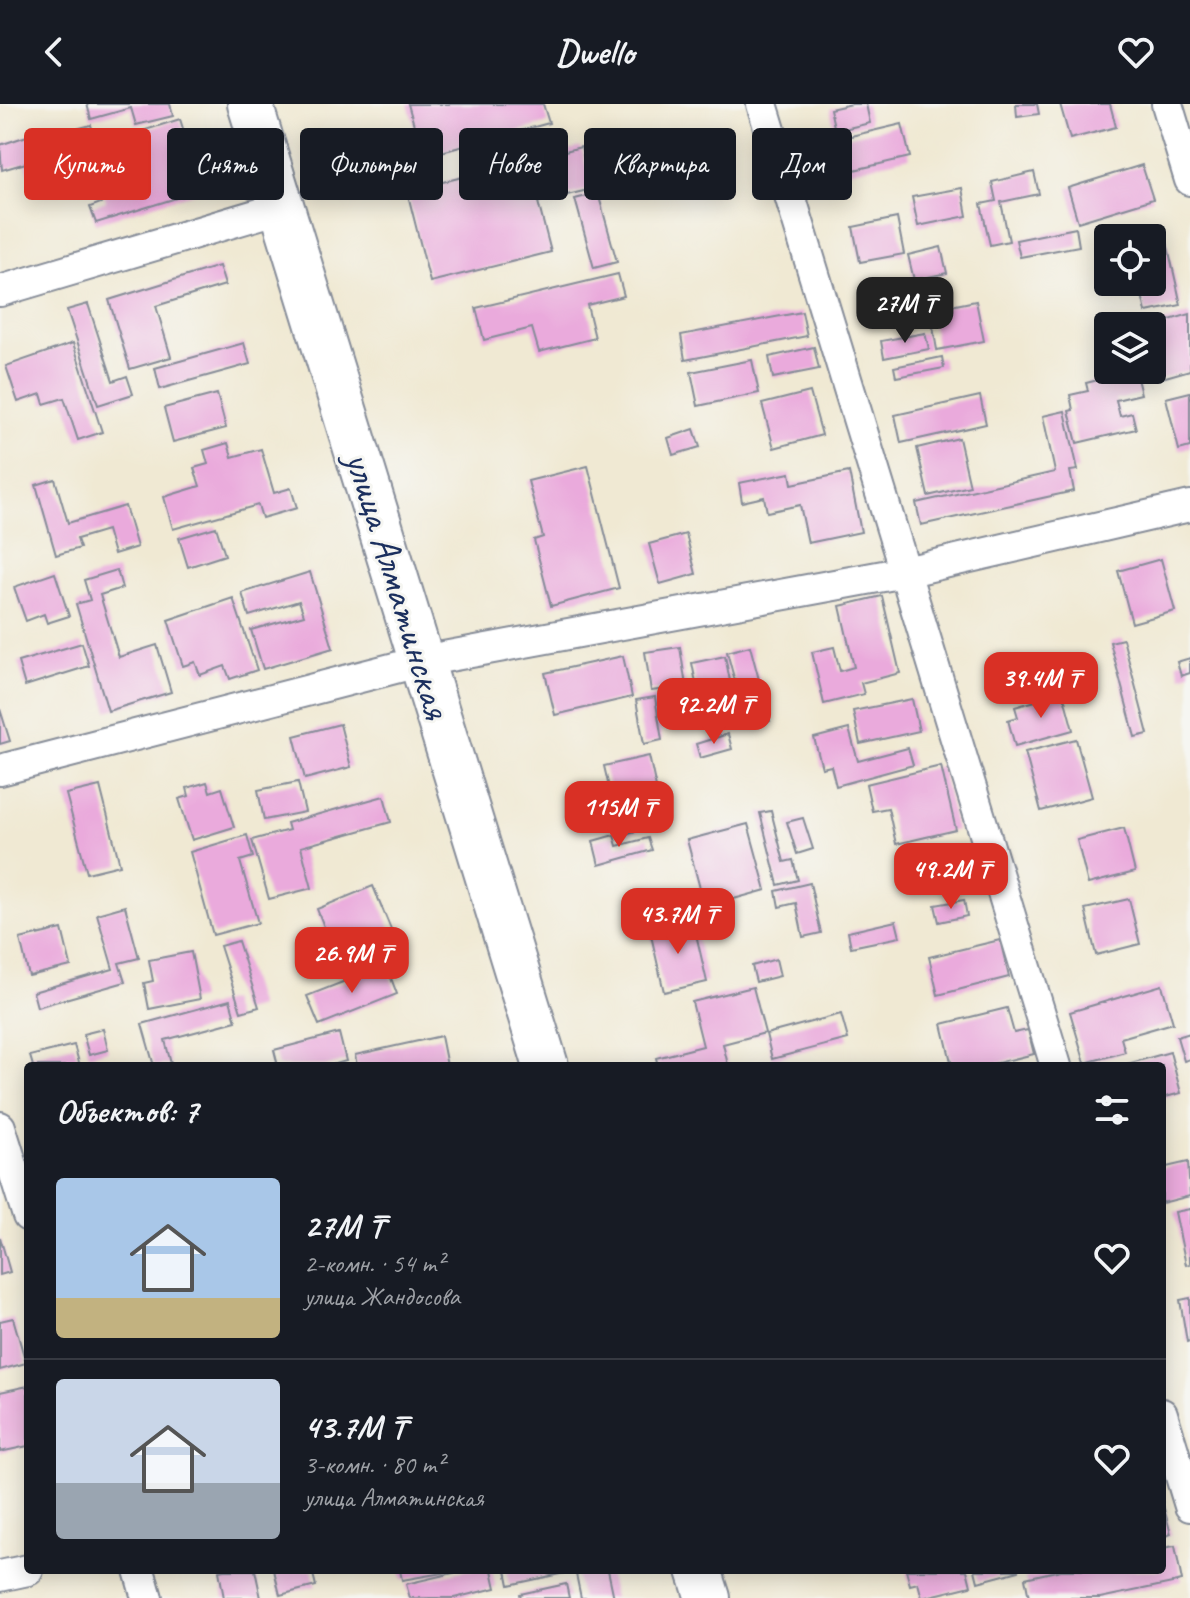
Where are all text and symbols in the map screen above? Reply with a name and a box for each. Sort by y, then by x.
text: Dwello [556,29,634,75]
icon: back [32,30,76,74]
icon: heart [1114,30,1158,74]
chip: Купить [24,128,151,200]
chip: Снять [167,128,284,200]
chip: Фильтры [300,128,443,200]
chip: Новое [459,128,568,200]
chip: Квартира [584,128,736,200]
chip: Дом [752,128,852,200]
map controls [1094,224,1166,384]
button: locate [1094,224,1166,296]
pin: 27M ₸ [849,277,961,345]
text: 27M ₸ [874,286,936,319]
button: layers [1094,312,1166,384]
street label: улица Алматинская [333,444,463,726]
pin: 39.4M ₸ [967,652,1115,720]
text: 39.4M ₸ [1002,661,1080,694]
pin: 92.2M ₸ [640,678,788,746]
text: 92.2M ₸ [675,687,753,720]
pin: 115M ₸ [554,781,684,849]
text: 115M ₸ [583,790,655,823]
pin: 49.2M ₸ [877,843,1025,911]
text: 49.2M ₸ [912,852,990,885]
pin: 43.7M ₸ [604,888,752,956]
text: 43.7M ₸ [639,897,717,930]
pin: 26.9M ₸ [278,927,426,995]
text: 26.9M ₸ [313,936,391,969]
icon: filters [1090,1088,1134,1132]
text: Объектов: 7 [56,1089,198,1132]
text: 27M ₸ [304,1204,384,1247]
icon: home [120,1210,216,1306]
icon: heart [1090,1236,1134,1280]
text: 2-комн. · 54 m² [304,1247,444,1280]
text: улица Жандосова [304,1280,460,1313]
text: 43.7M ₸ [304,1405,406,1448]
icon: home [120,1411,216,1507]
icon: heart [1090,1437,1134,1481]
text: 3-комн. · 80 m² [304,1448,444,1481]
text: улица Алматинская [304,1481,484,1514]

